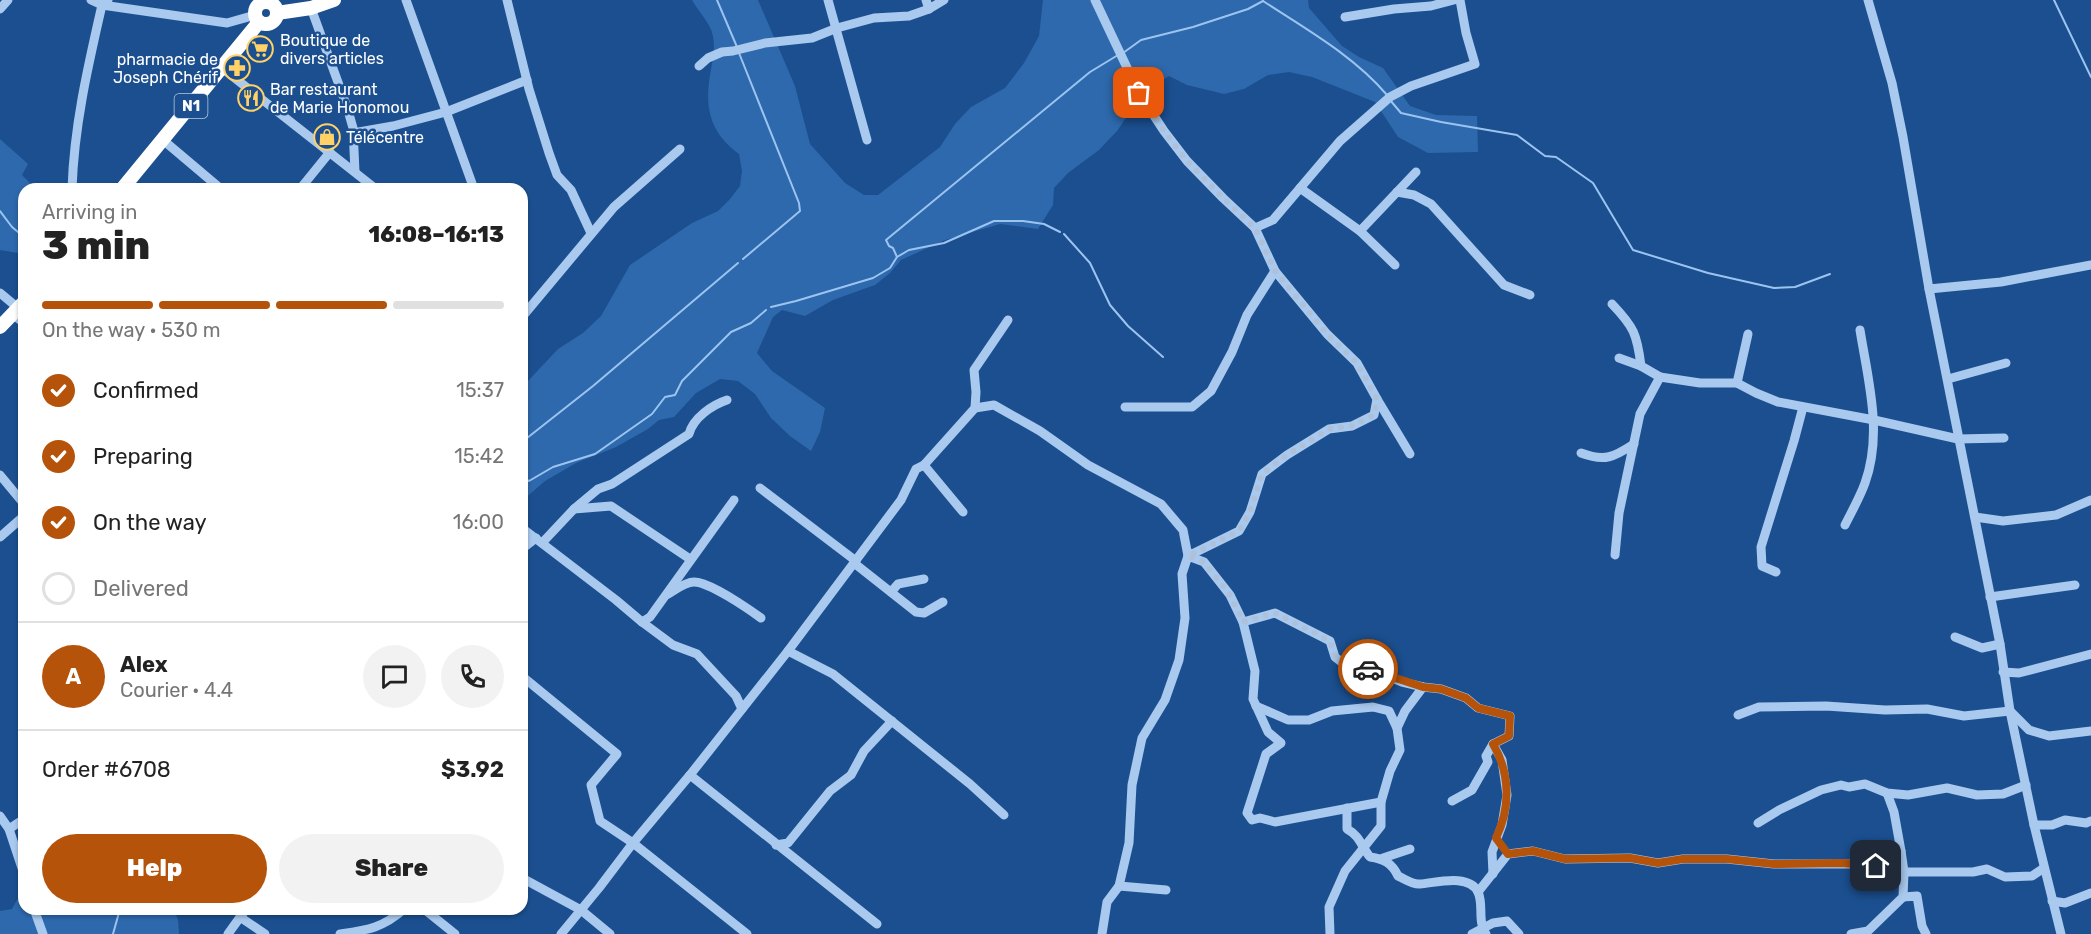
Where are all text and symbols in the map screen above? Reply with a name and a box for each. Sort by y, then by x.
place label: Boutique de divers articles [280,31,384,68]
supermarket icon: Boutique de divers articles [245,34,275,64]
place label: pharmacie de Joseph Chérif [113,50,219,87]
pharmacy icon: pharmacie de Joseph Chérif [222,53,252,83]
pin [1113,67,1164,118]
icon: bag [1122,76,1155,109]
place label: Bar restaurant de Marie Honomou [270,80,409,117]
restaurant icon: Bar restaurant de Marie Honomou [236,83,266,113]
road number: N1 [174,94,207,118]
shop icon: Télécentre [312,122,342,152]
place label: Télécentre [346,128,424,147]
text: Arriving in [42,200,137,224]
text: 16:08–16:13 [369,221,504,248]
text: 3 min [42,223,150,269]
text: On the way · 530 m [42,318,221,342]
icon: check [42,374,75,407]
text: Confirmed [93,377,199,404]
text: 15:37 [456,378,504,402]
icon: check [42,440,75,473]
text: Preparing [93,443,193,470]
text: 15:42 [454,444,504,468]
icon: check [42,506,75,539]
text: On the way [93,509,207,536]
text: 16:00 [453,510,504,534]
text: Delivered [93,575,189,602]
courier [1338,639,1398,699]
button: chat [363,645,426,708]
button: phone [441,645,504,708]
text: Alex [120,651,168,678]
icon: car [1352,653,1385,686]
text: A [66,663,81,690]
text: Courier · 4.4 [120,678,233,702]
text: Order #6708 [42,756,171,783]
text: $3.92 [441,756,504,783]
button: Help [42,834,267,903]
button: Share [279,834,504,903]
pin [1850,840,1901,891]
icon: home [1859,849,1892,882]

